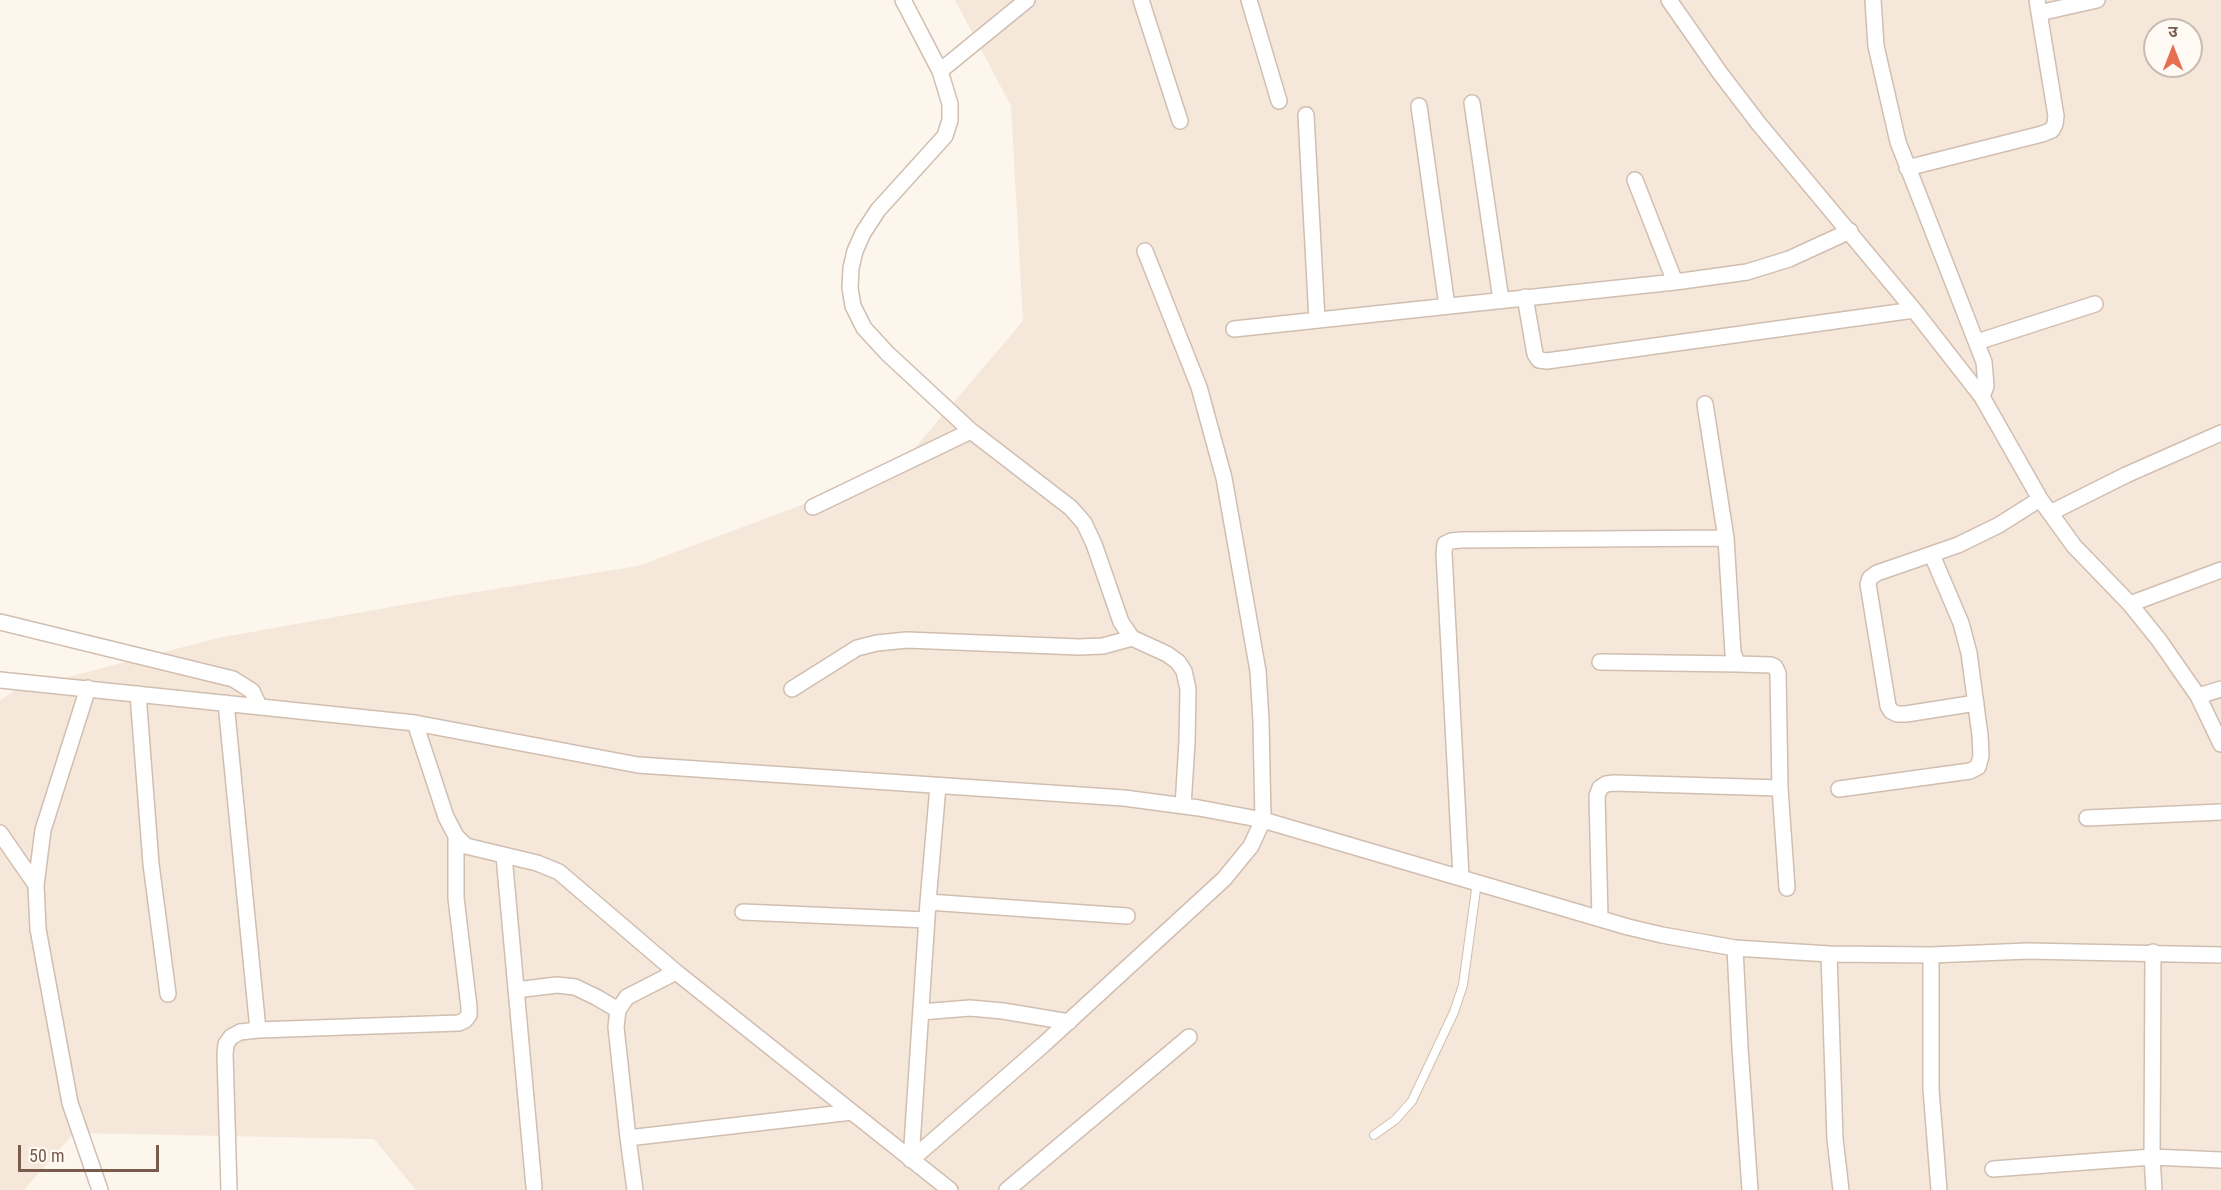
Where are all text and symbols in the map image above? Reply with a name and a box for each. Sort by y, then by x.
north arrow [2143,18,2203,78]
text: उ [2168,22,2178,41]
scale bar [21,1133,162,1171]
text: 50 m [29,1145,64,1166]

